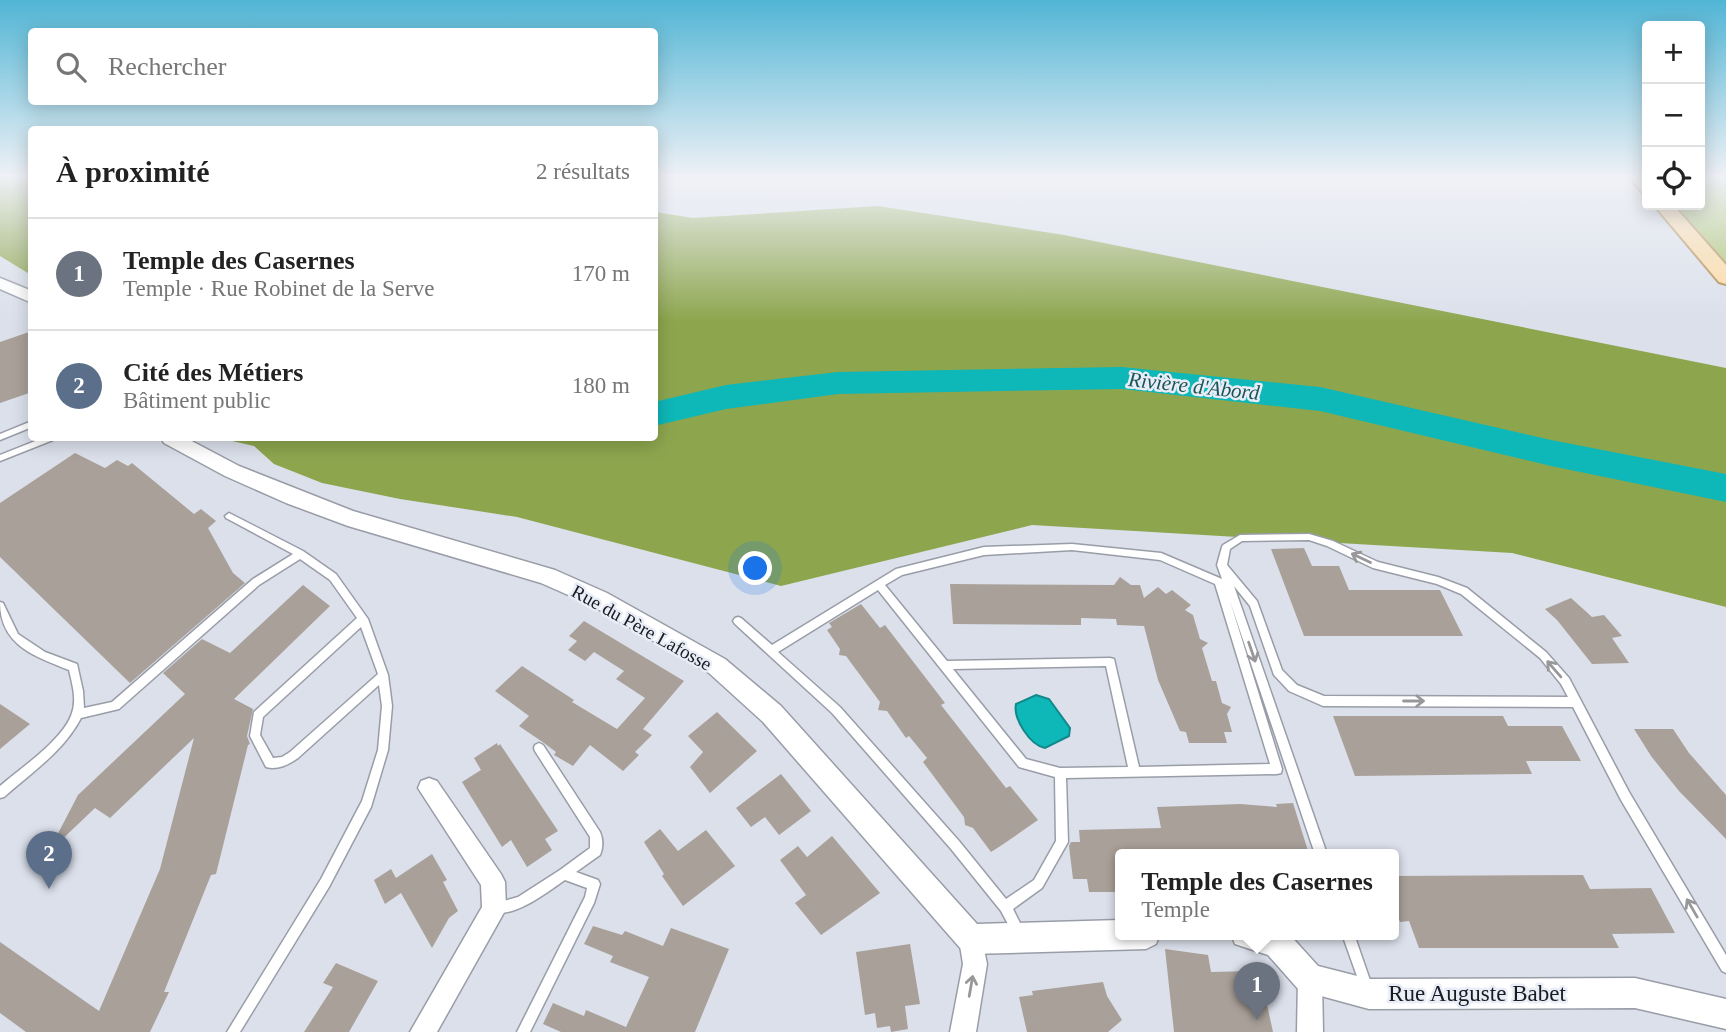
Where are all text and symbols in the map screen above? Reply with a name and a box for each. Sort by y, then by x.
map controls [1642,21,1705,210]
button: + [1642,21,1705,84]
search box [28,28,658,105]
icon: search [52,48,90,86]
text: Rechercher [108,52,226,81]
button: − [1642,84,1705,147]
button: locate [1642,147,1705,210]
text: À proximité [56,155,210,188]
text: 2 résultats [536,159,630,184]
text: Temple des Casernes [123,246,355,275]
text: 1 [73,261,85,286]
text: 170 m [572,261,630,286]
text: Temple · Rue Robinet de la Serve [123,276,434,301]
text: Cité des Métiers [123,358,303,387]
water label: Rivière d'Abord [1126,367,1261,405]
text: 2 [73,373,85,398]
text: 180 m [572,373,630,398]
text: Bâtiment public [123,388,271,413]
your location [738,551,772,585]
one-way arrow [1351,551,1372,564]
street label: Rue du Père Lafosse [568,580,715,675]
one-way arrow [1247,640,1259,662]
one-way arrow [1546,660,1562,678]
one-way arrow [1402,694,1425,708]
pin: 2 [26,831,72,889]
popup [1115,849,1399,940]
text: Temple des Casernes [1141,867,1373,896]
text: Temple [1141,897,1210,922]
one-way arrow [1685,898,1698,919]
pin: 1 [1234,962,1280,1020]
one-way arrow [965,975,979,998]
street label: Rue Auguste Babet [1388,981,1566,1006]

